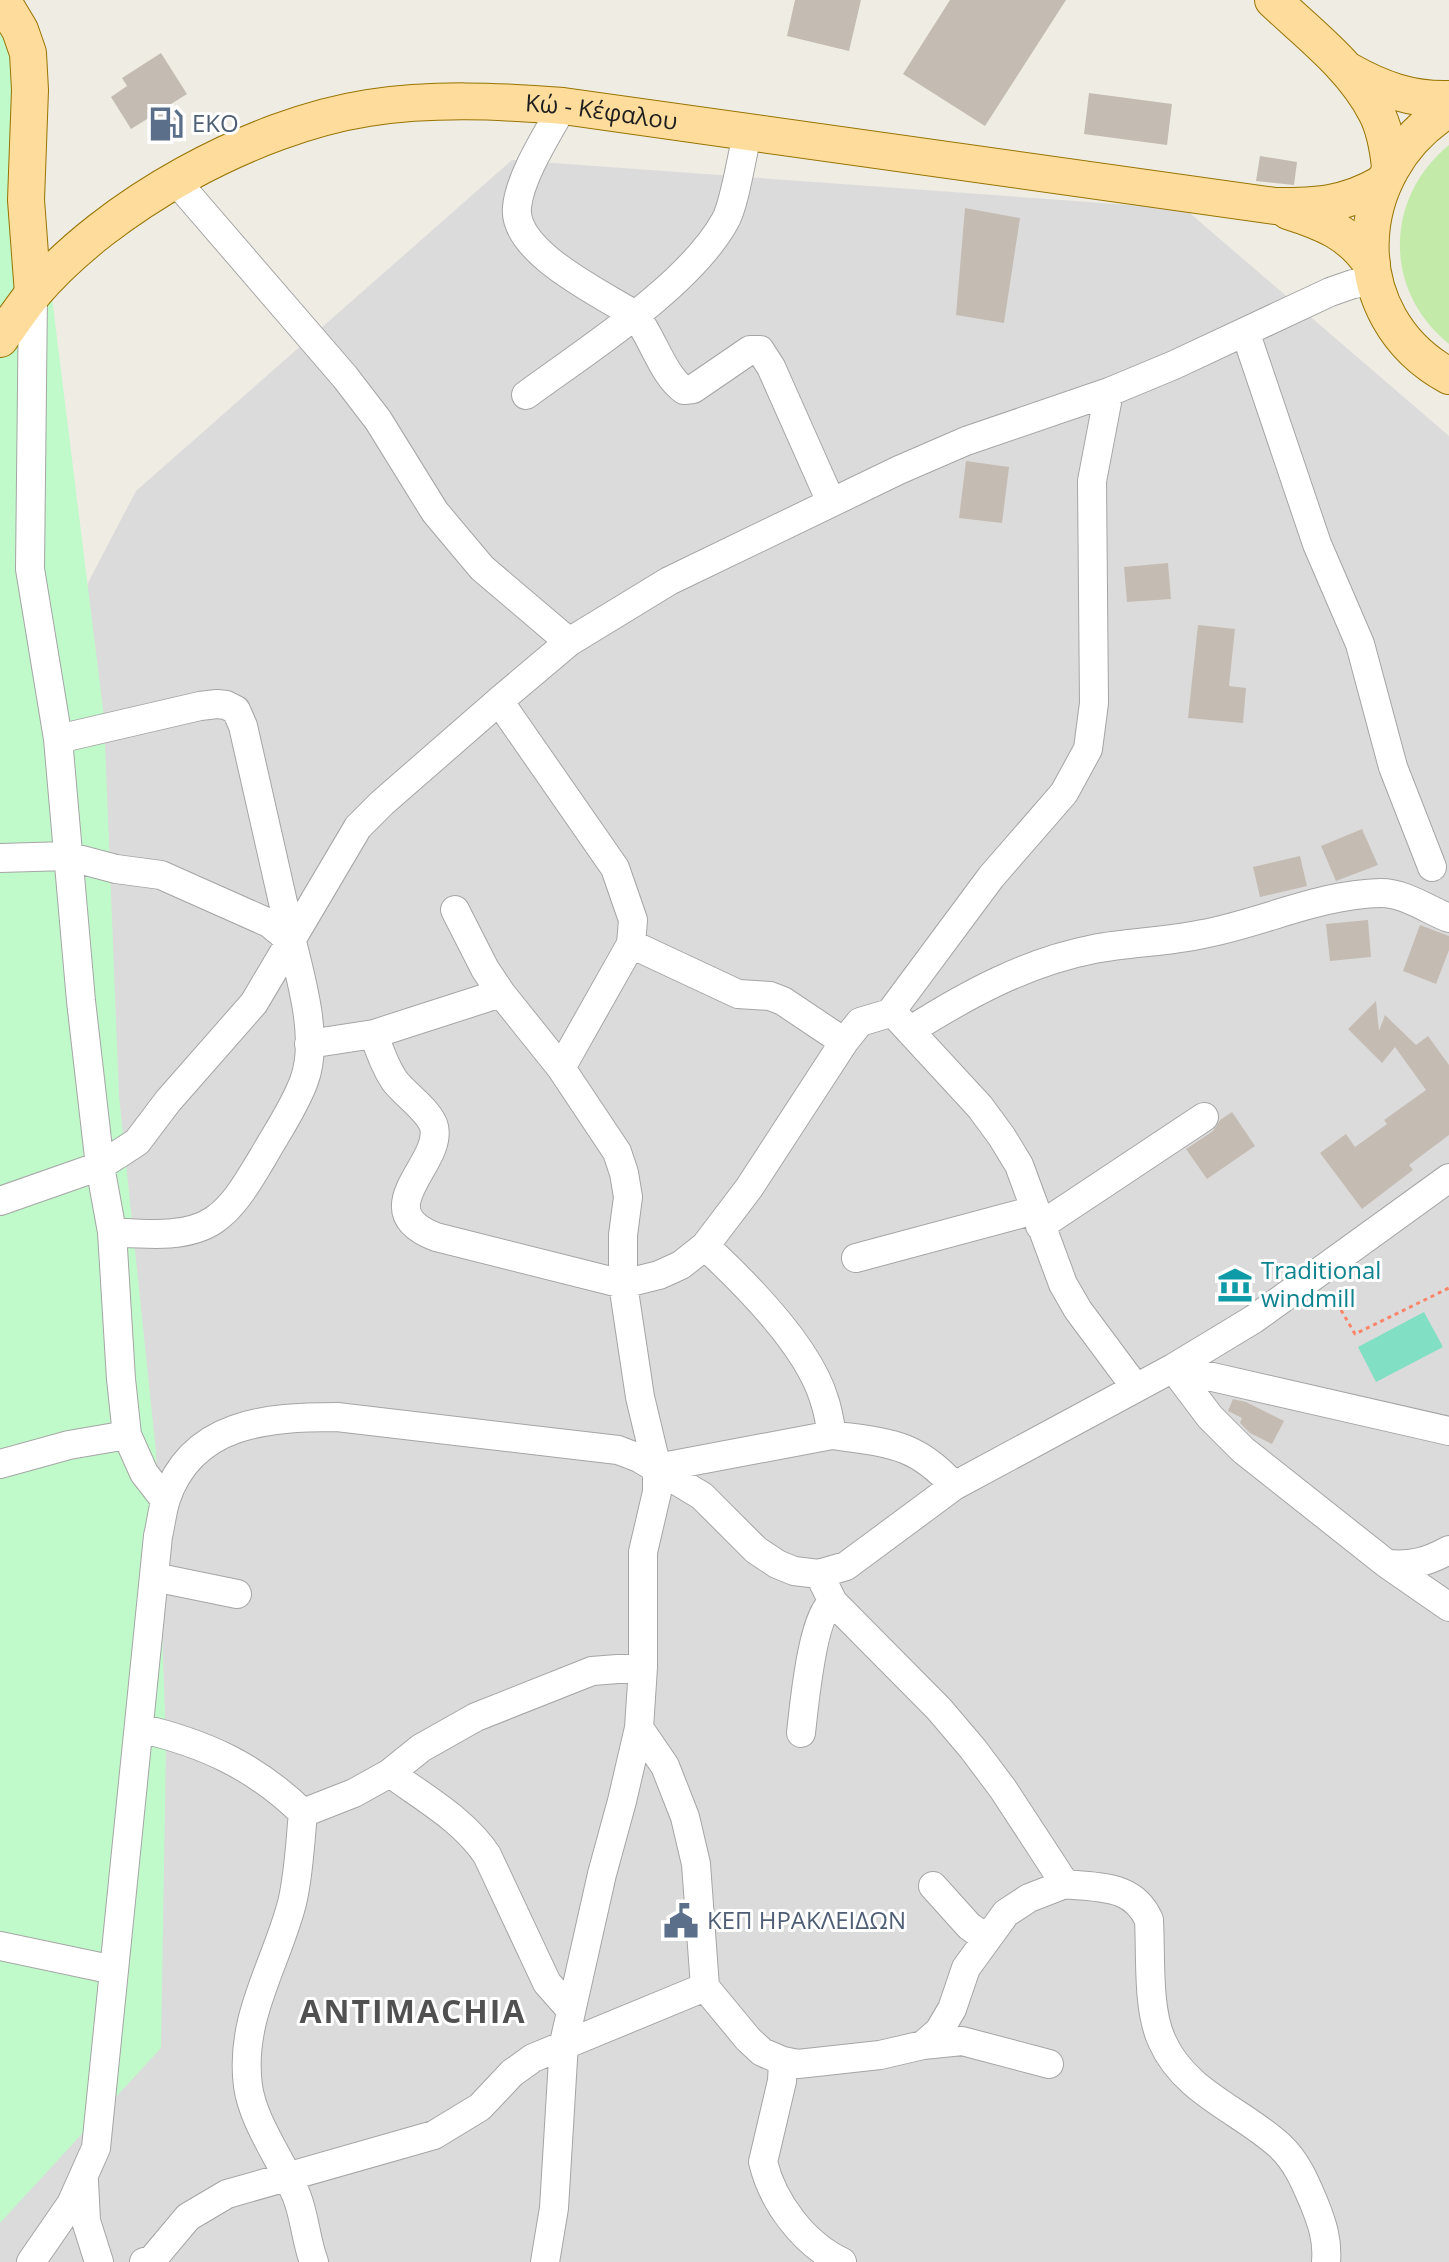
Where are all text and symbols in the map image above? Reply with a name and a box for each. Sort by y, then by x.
street label: Κώ - Κέφαλου [524,85,680,137]
fuel station icon: EKO [147,105,185,143]
place label: EKO [192,106,239,139]
place label: Traditional windmill [1261,1253,1381,1314]
museum icon: Traditional windmill [1216,1266,1254,1304]
public building icon: ΚΕΠ ΗΡΑΚΛΕΙΔΩΝ [662,1902,700,1940]
place label: ΚΕΠ ΗΡΑΚΛΕΙΔΩΝ [707,1903,906,1936]
district label: ANTIMACHIA [299,1989,527,2032]

